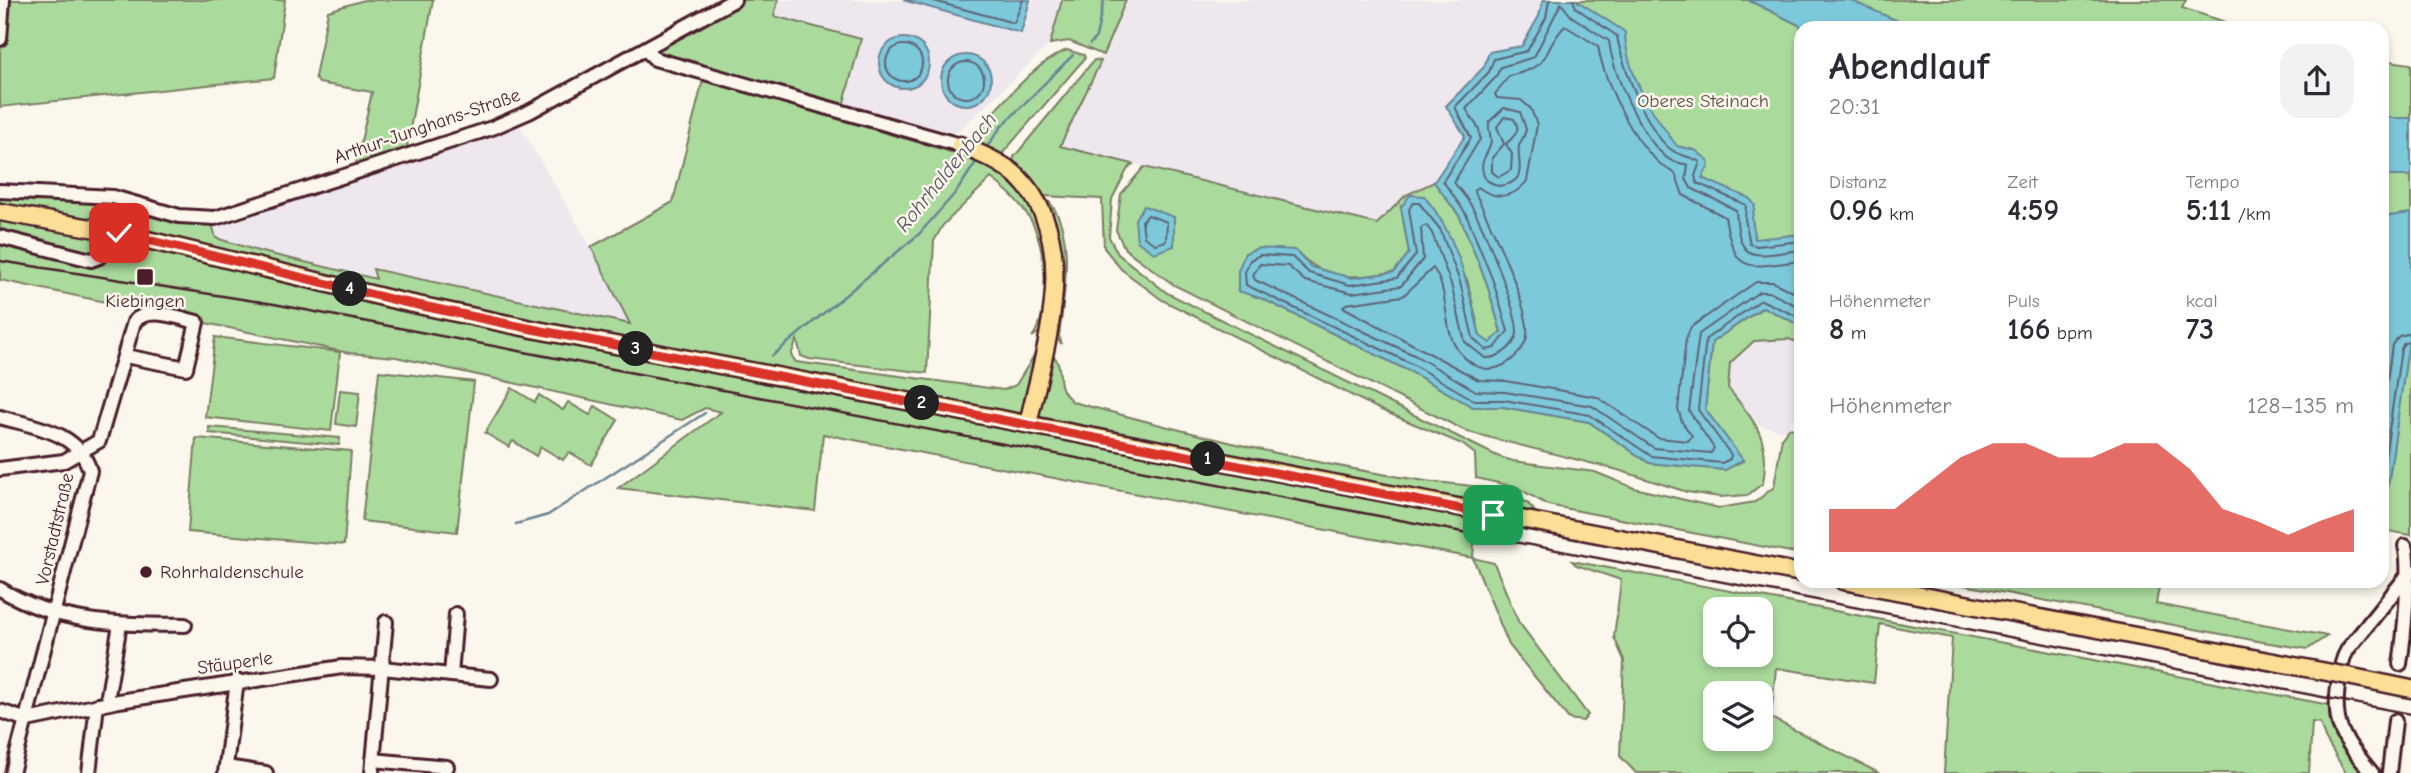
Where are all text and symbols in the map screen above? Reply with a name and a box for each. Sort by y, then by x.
button: share [2280,44,2354,118]
text: Abendlauf [1829,45,1989,89]
street label: Arthur-Junghans-Straße [331,84,523,168]
park label: Oberes Steinach [1637,90,1769,112]
text: 20:31 [1829,93,1880,120]
water label: Rohrhaldenbach [890,107,1002,237]
text: Distanz [1829,171,1887,193]
text: Zeit [2007,171,2038,193]
text: Tempo [2186,171,2239,193]
text: 0.96 [1829,193,1883,228]
text: 4:59 [2007,193,2059,228]
text: 5:11 [2186,193,2231,228]
pin [89,203,149,263]
text: km [1883,203,1914,225]
text: /km [2231,203,2271,225]
icon: check [100,214,138,252]
marker: Kiebingen [135,267,155,287]
pin: 4 [332,272,368,306]
text: 4 [345,277,354,299]
place label: Kiebingen [105,290,185,312]
text: Höhenmeter [1829,290,1930,312]
text: Puls [2007,290,2040,312]
text: kcal [2186,290,2218,312]
text: 8 [1829,312,1844,347]
text: 166 [2007,312,2051,347]
text: 73 [2186,312,2214,347]
text: m [1844,322,1866,344]
text: bpm [2051,322,2093,344]
pin: 3 [618,332,654,366]
text: 3 [631,337,640,359]
pin: 2 [904,386,940,420]
text: 2 [917,391,926,413]
text: Höhenmeter [1829,392,1951,419]
text: 128–135 m [2247,392,2354,419]
pin: 1 [1190,442,1226,476]
text: 1 [1204,447,1211,469]
street label: Vorstadtstraße [31,471,79,587]
pin [1463,485,1523,545]
icon: arrive [1474,496,1512,534]
place label: Rohrhaldenschule [160,561,304,583]
marker: Rohrhaldenschule [138,564,154,580]
map controls [1703,597,1773,751]
button: locate [1703,597,1773,667]
street label: Stäuperle [196,647,274,679]
button: layers [1703,681,1773,751]

